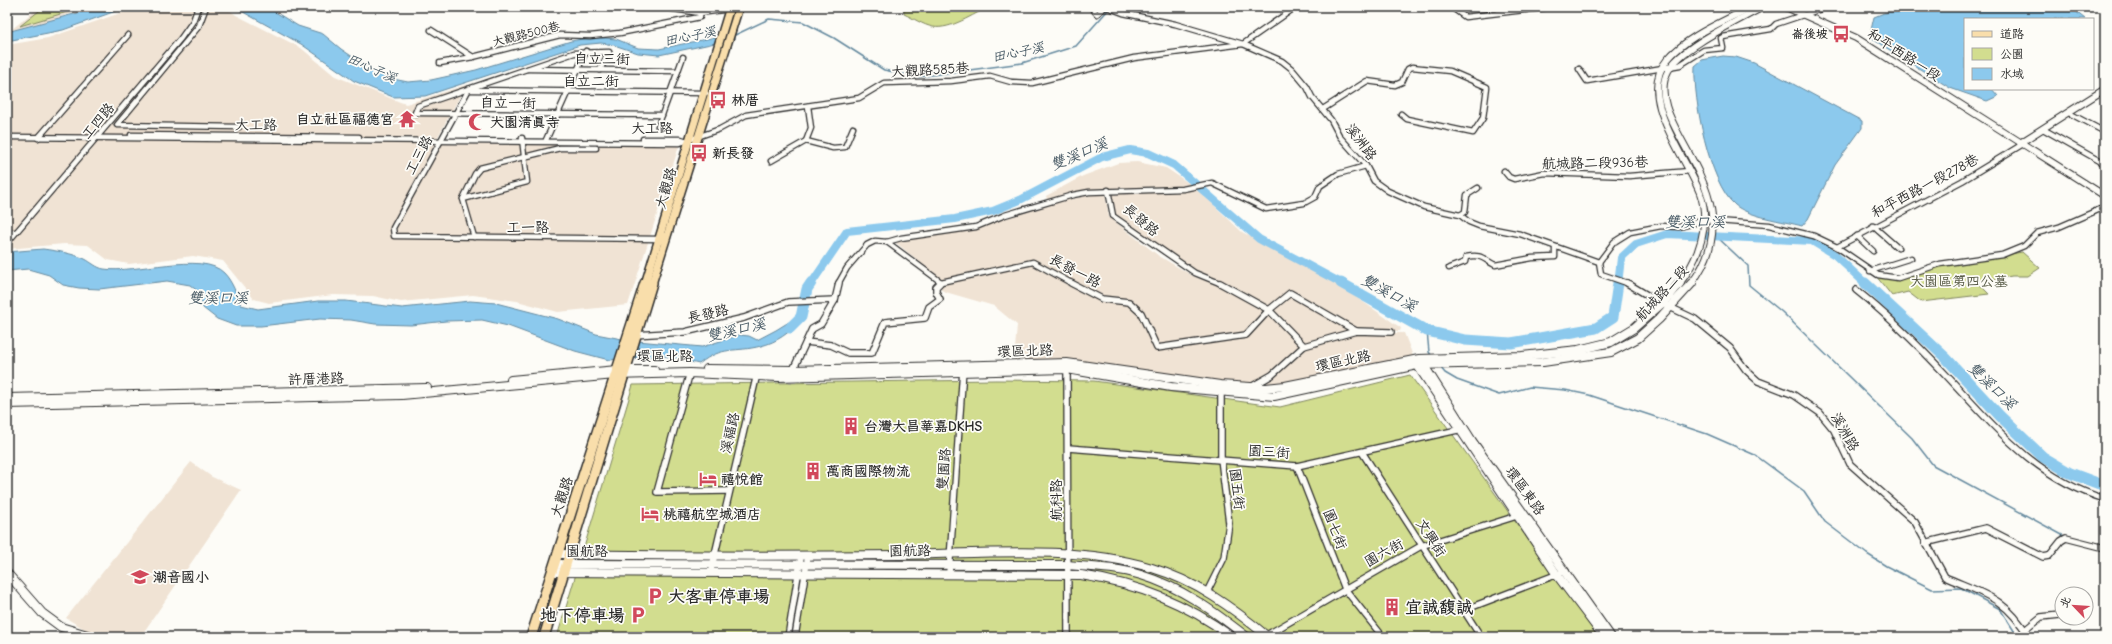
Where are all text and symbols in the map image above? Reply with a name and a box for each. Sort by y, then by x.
legend [1964,18,2094,90]
street label: 大觀路500巷 [491,19,561,49]
water label: 田心子溪 [663,23,718,49]
bus stop icon: 崙後坡 [1831,24,1851,44]
street label: 和平西路一段 [1864,25,1944,85]
place label: 崙後坡 [1792,27,1828,41]
text: 道路 [2000,27,2024,41]
water label: 田心子溪 [991,39,1046,65]
text: 公園 [2000,47,2024,61]
street label: 自立三街 [574,50,630,68]
water label: 田心子溪 [345,51,400,86]
street label: 大觀路585巷 [890,59,971,81]
text: 水域 [2000,67,2024,81]
street label: 自立二街 [563,73,619,90]
bus stop icon: 林厝 [708,90,728,110]
place label: 林厝 [731,92,759,109]
street label: 自立一街 [480,94,536,112]
street label: 工四路 [78,99,118,143]
temple icon: 自立社區福德宮 [397,109,417,129]
place label: 自立社區福德宮 [296,111,394,128]
mosque icon: 大園清真寺 [467,112,487,132]
place label: 大園清真寺 [490,114,560,131]
street label: 大工路 [235,116,277,134]
street label: 大工路 [631,120,673,137]
street label: 溪洲路 [1342,120,1380,164]
street label: 工三路 [402,132,436,178]
water label: 雙溪口溪 [1048,134,1111,174]
bus stop icon: 新長發 [689,143,709,163]
place label: 新長發 [712,145,754,162]
street label: 和平西路一段278巷 [1868,150,1982,221]
street label: 航城路二段936巷 [1542,154,1649,172]
street label: 大觀路 [652,165,680,211]
street label: 長發路 [1119,200,1163,240]
water label: 雙溪口溪 [1665,213,1726,231]
street label: 工一路 [507,219,549,236]
street label: 長發一路 [1046,250,1104,292]
street label: 航城路二段 [1632,262,1692,324]
water label: 雙溪口溪 [1358,271,1420,316]
park label: 大園區第四公墓 [1910,273,2008,290]
water label: 雙溪口溪 [188,289,249,307]
street label: 長發路 [686,301,730,327]
water label: 雙溪口溪 [705,314,768,346]
street label: 環區北路 [997,342,1053,360]
street label: 環區北路 [1314,347,1372,375]
street label: 環區北路 [637,348,693,365]
water label: 雙溪口溪 [1964,359,2021,414]
street label: 許厝港路 [288,370,344,388]
street label: 溪洲路 [1827,410,1863,454]
street label: 溪福路 [717,411,743,455]
building icon: 台灣大昌華嘉DKHS [841,416,861,436]
place label: 台灣大昌華嘉DKHS [864,418,983,435]
street label: 園三街 [1247,442,1291,462]
street label: 雙園路 [934,447,954,491]
building icon: 萬商國際物流 [803,461,823,481]
place label: 萬商國際物流 [826,463,910,480]
street label: 環區東路 [1502,463,1548,519]
street label: 園五街 [1226,467,1248,511]
hotel icon: 禧悅館 [698,469,718,489]
place label: 禧悅館 [721,471,763,488]
street label: 大觀路 [547,474,577,520]
street label: 航科路 [1048,479,1065,521]
hotel icon: 桃禧航空城酒店 [640,504,660,524]
place label: 桃禧航空城酒店 [663,506,761,523]
street label: 園七街 [1320,506,1350,552]
street label: 文興街 [1412,516,1450,560]
street label: 園六街 [1362,535,1406,571]
street label: 園航路 [889,542,931,560]
street label: 園航路 [566,543,608,560]
school or university icon: 潮音國小 [130,567,150,587]
place label: 潮音國小 [153,569,209,586]
parking icon: 大客車停車場 [645,586,665,606]
north arrow [2054,586,2094,626]
place label: 大客車停車場 [668,587,770,606]
text: 北 [2057,594,2074,610]
building icon: 宜誠馥誠 [1382,597,1402,617]
place label: 宜誠馥誠 [1405,598,1473,617]
parking icon: 地下停車場 [628,605,648,625]
place label: 地下停車場 [540,606,625,625]

